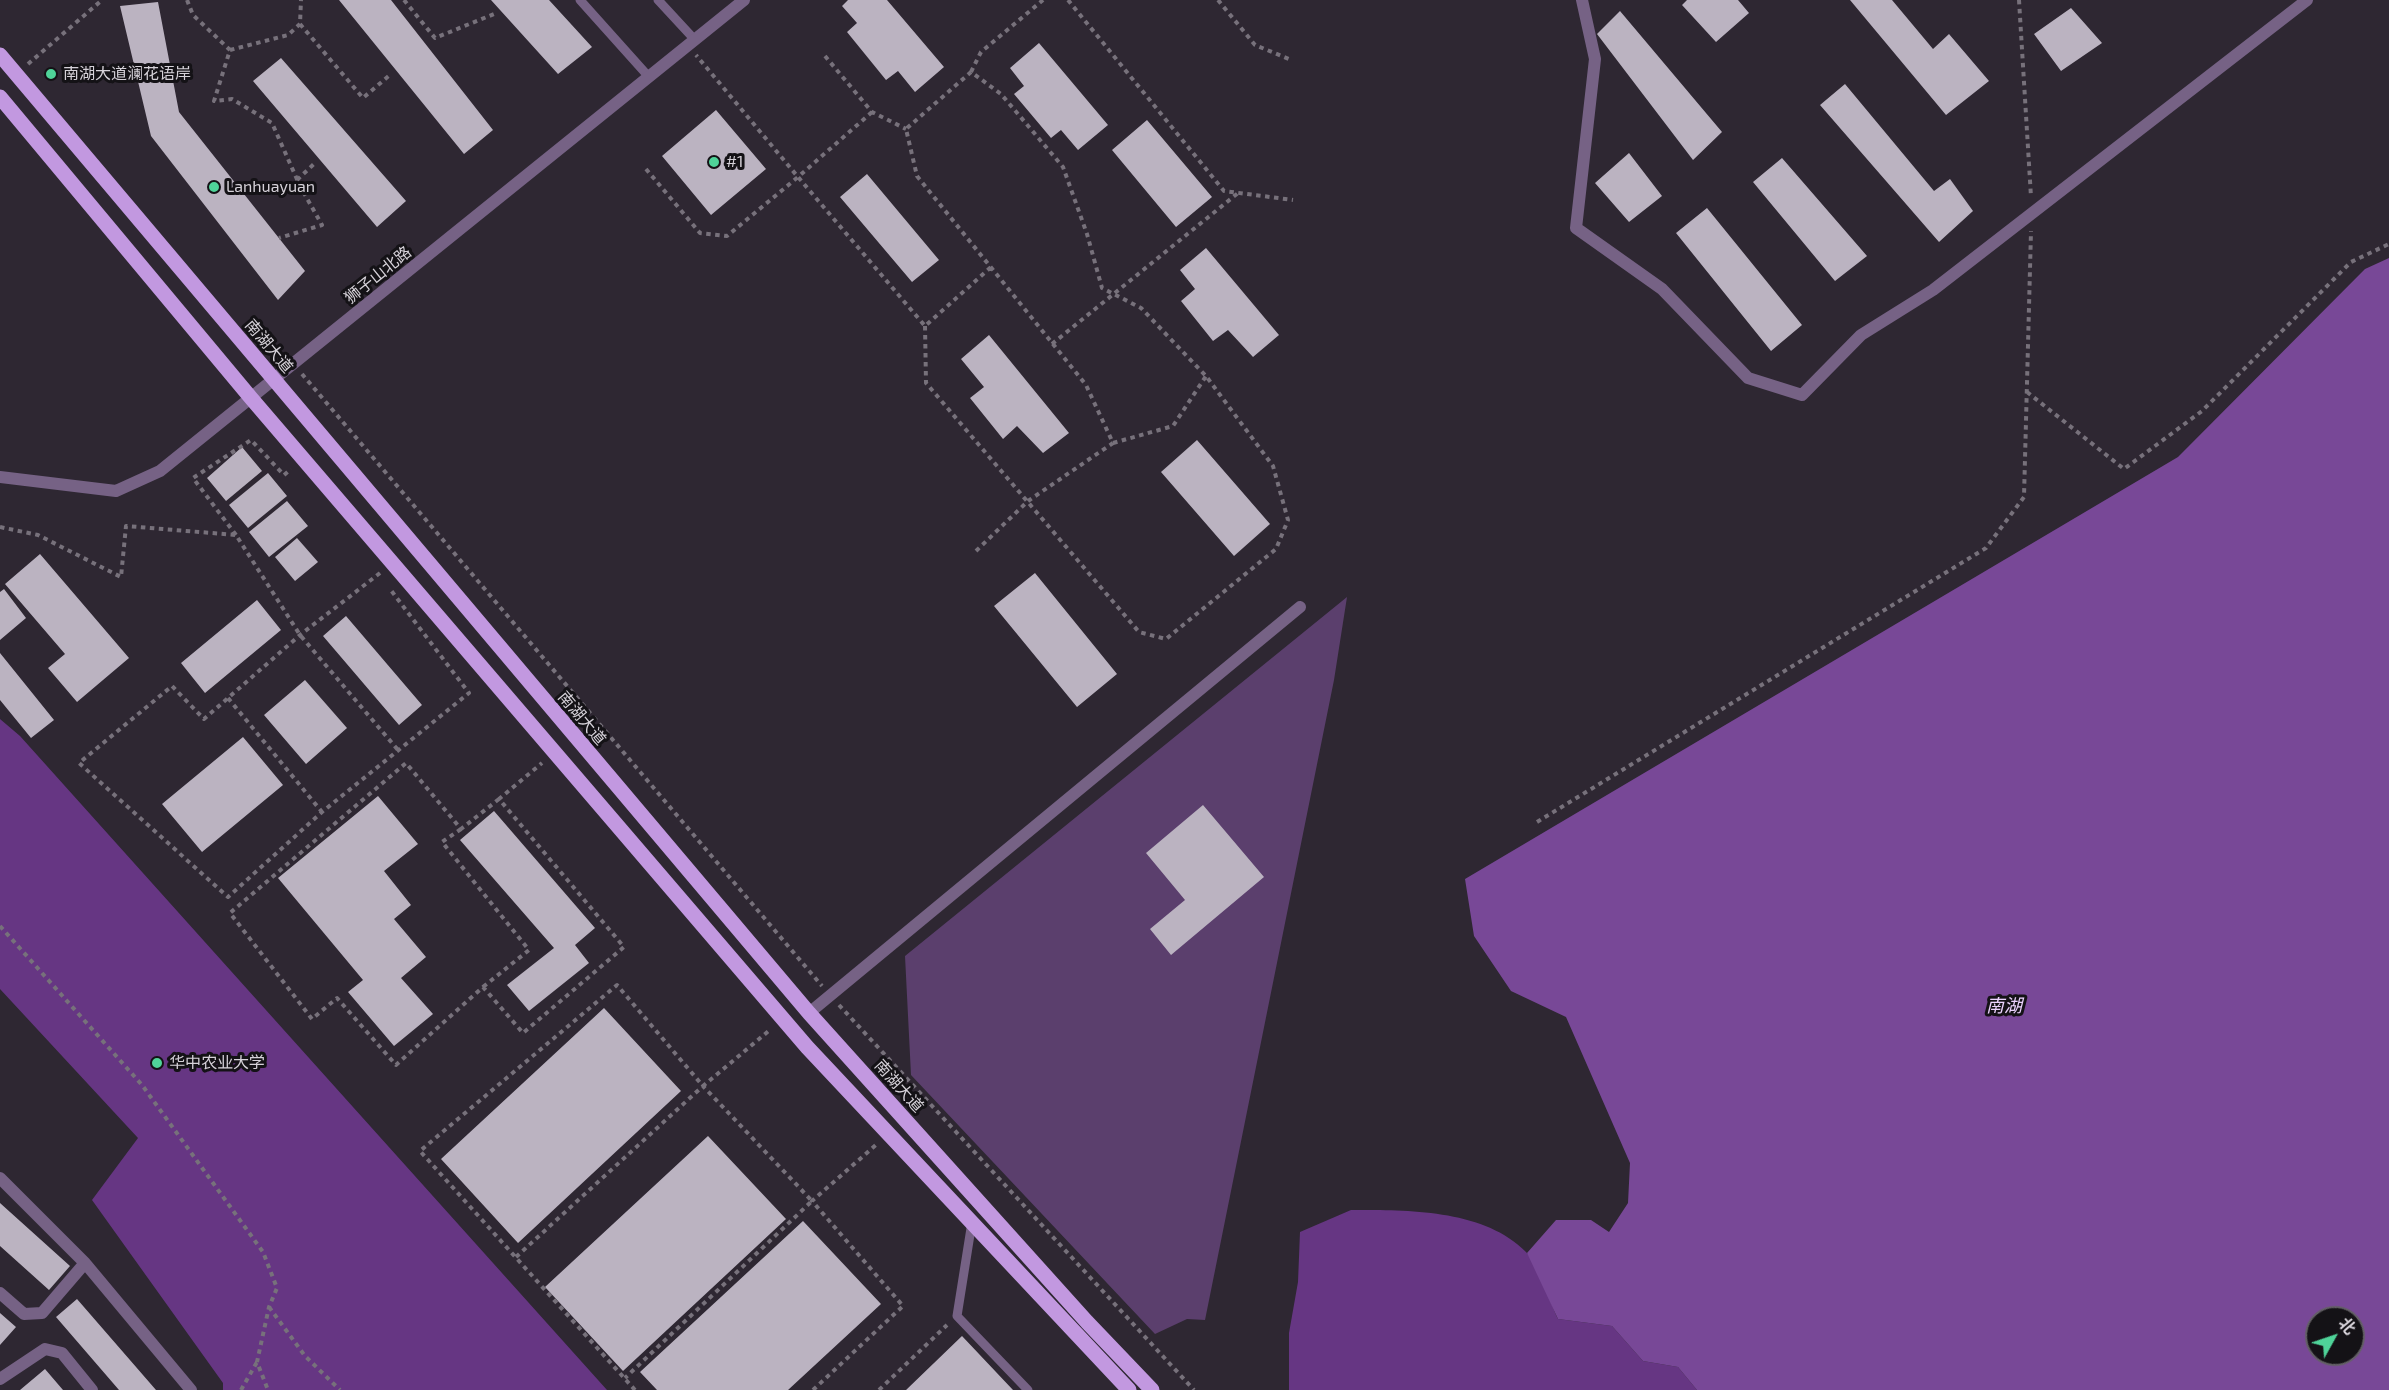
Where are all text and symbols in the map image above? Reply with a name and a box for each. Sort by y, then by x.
place label: 南湖大道澜花语岸 [63,64,191,84]
marker: 南湖大道澜花语岸 [44,67,58,81]
place label: #1 [726,152,743,172]
marker: #1 [707,155,721,169]
place label: Lanhuayuan [226,177,315,197]
marker: Lanhuayuan [207,180,221,194]
street label: 狮子山北路 [341,242,415,308]
street label: 南湖大道 [241,315,297,377]
street label: 南湖大道 [554,687,610,749]
water label: 南湖 [1986,995,2022,1017]
place label: 华中农业大学 [169,1053,265,1073]
marker: 华中农业大学 [150,1056,164,1070]
street label: 南湖大道 [870,1056,928,1116]
north arrow [2305,1306,2365,1366]
text: 北 [2335,1313,2360,1338]

